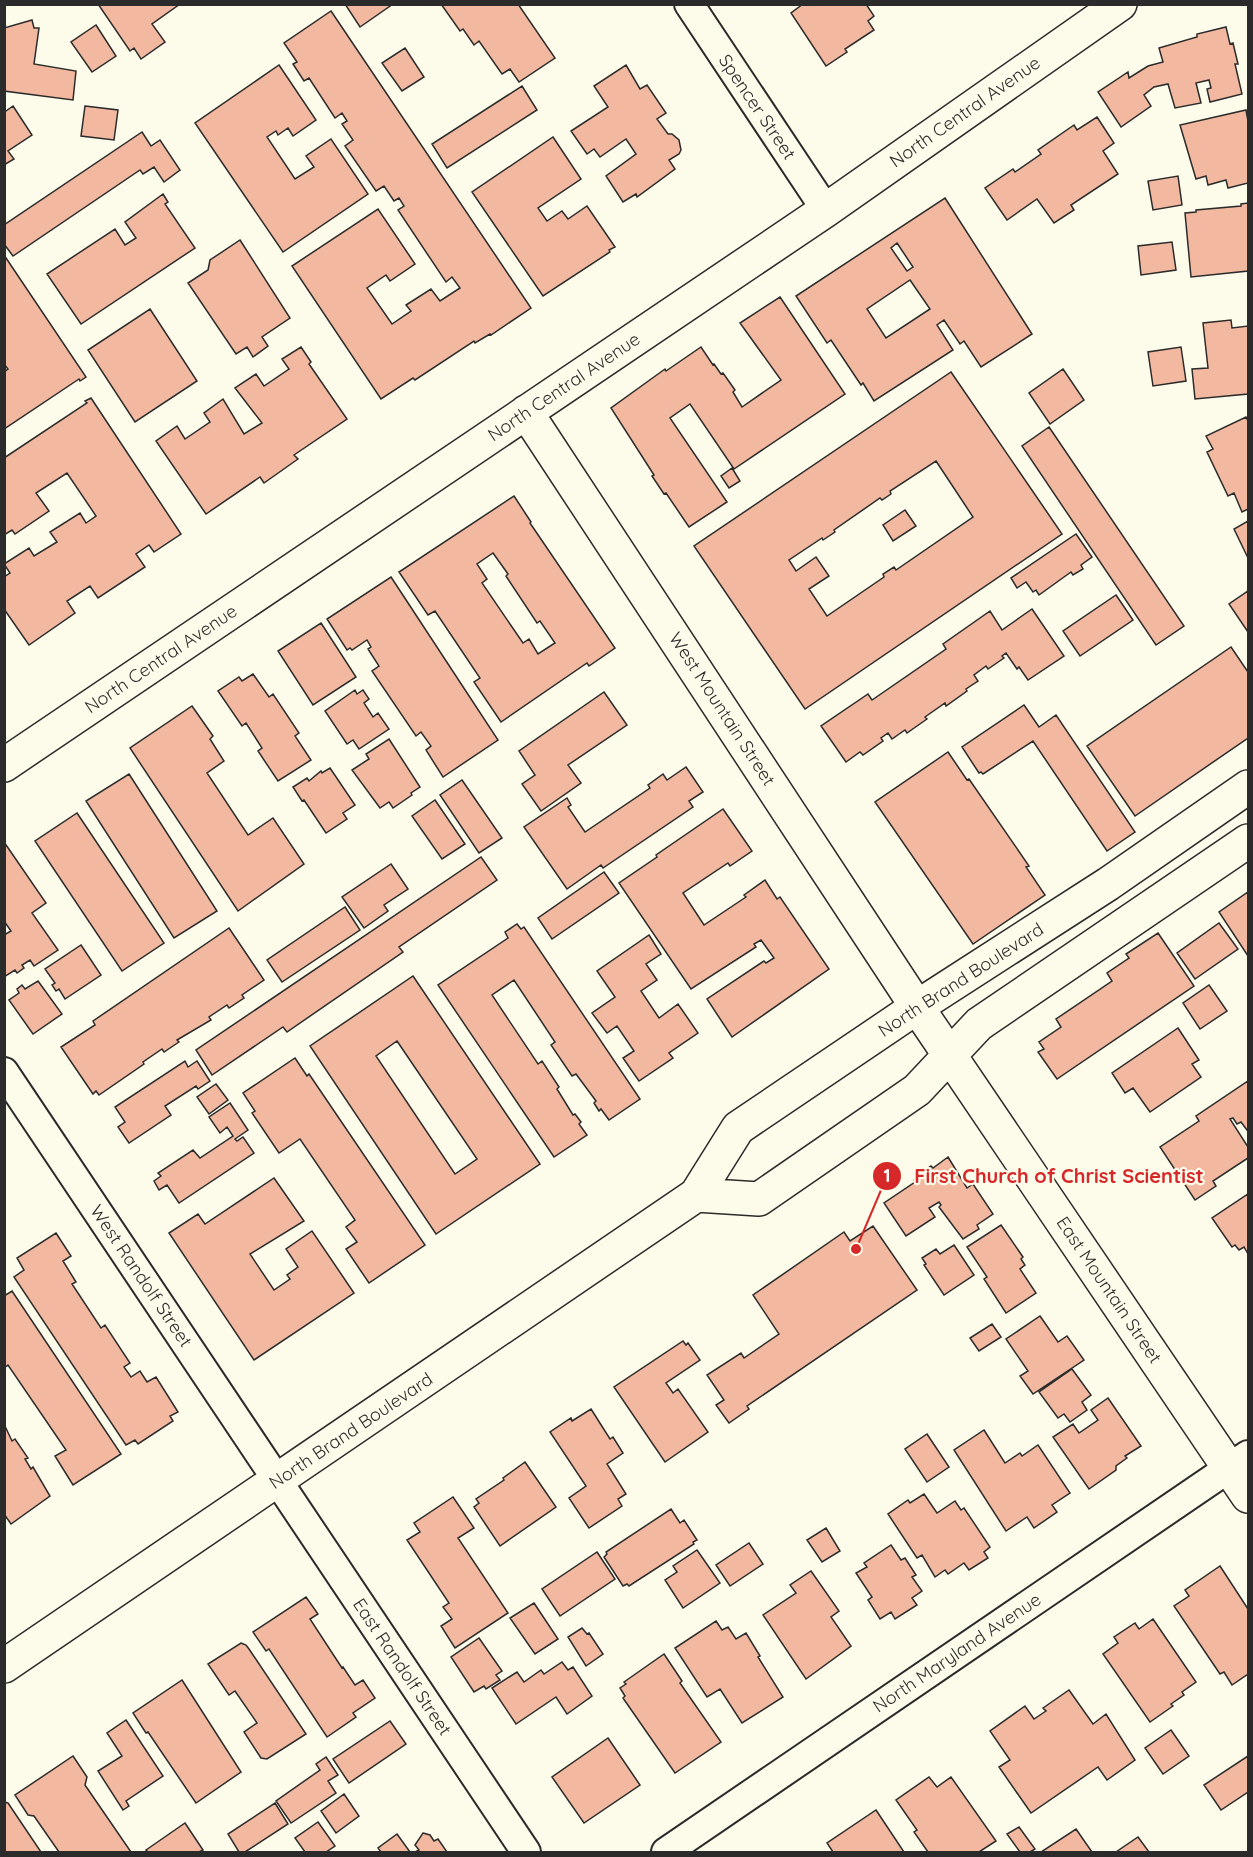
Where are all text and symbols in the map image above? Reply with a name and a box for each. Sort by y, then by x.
street label: Spencer Street [714,50,801,164]
street label: North Central Avenue [885,51,1045,172]
street label: North Central Avenue [483,327,644,446]
street label: North Central Avenue [80,599,241,718]
street label: West Mountain Street [664,628,781,790]
street label: North Brand Boulevard [874,918,1048,1042]
callout: First Church of Christ Scientist [872,1157,1216,1195]
text: First Church of Christ Scientist [914,1163,1204,1188]
text: 1 [883,1164,891,1187]
street label: West Randolf Street [85,1200,198,1351]
street label: East Mountain Street [1052,1212,1167,1368]
street label: North Brand Boulevard [265,1367,437,1494]
street label: North Maryland Avenue [868,1588,1045,1717]
street label: East Randolf Street [348,1594,457,1740]

